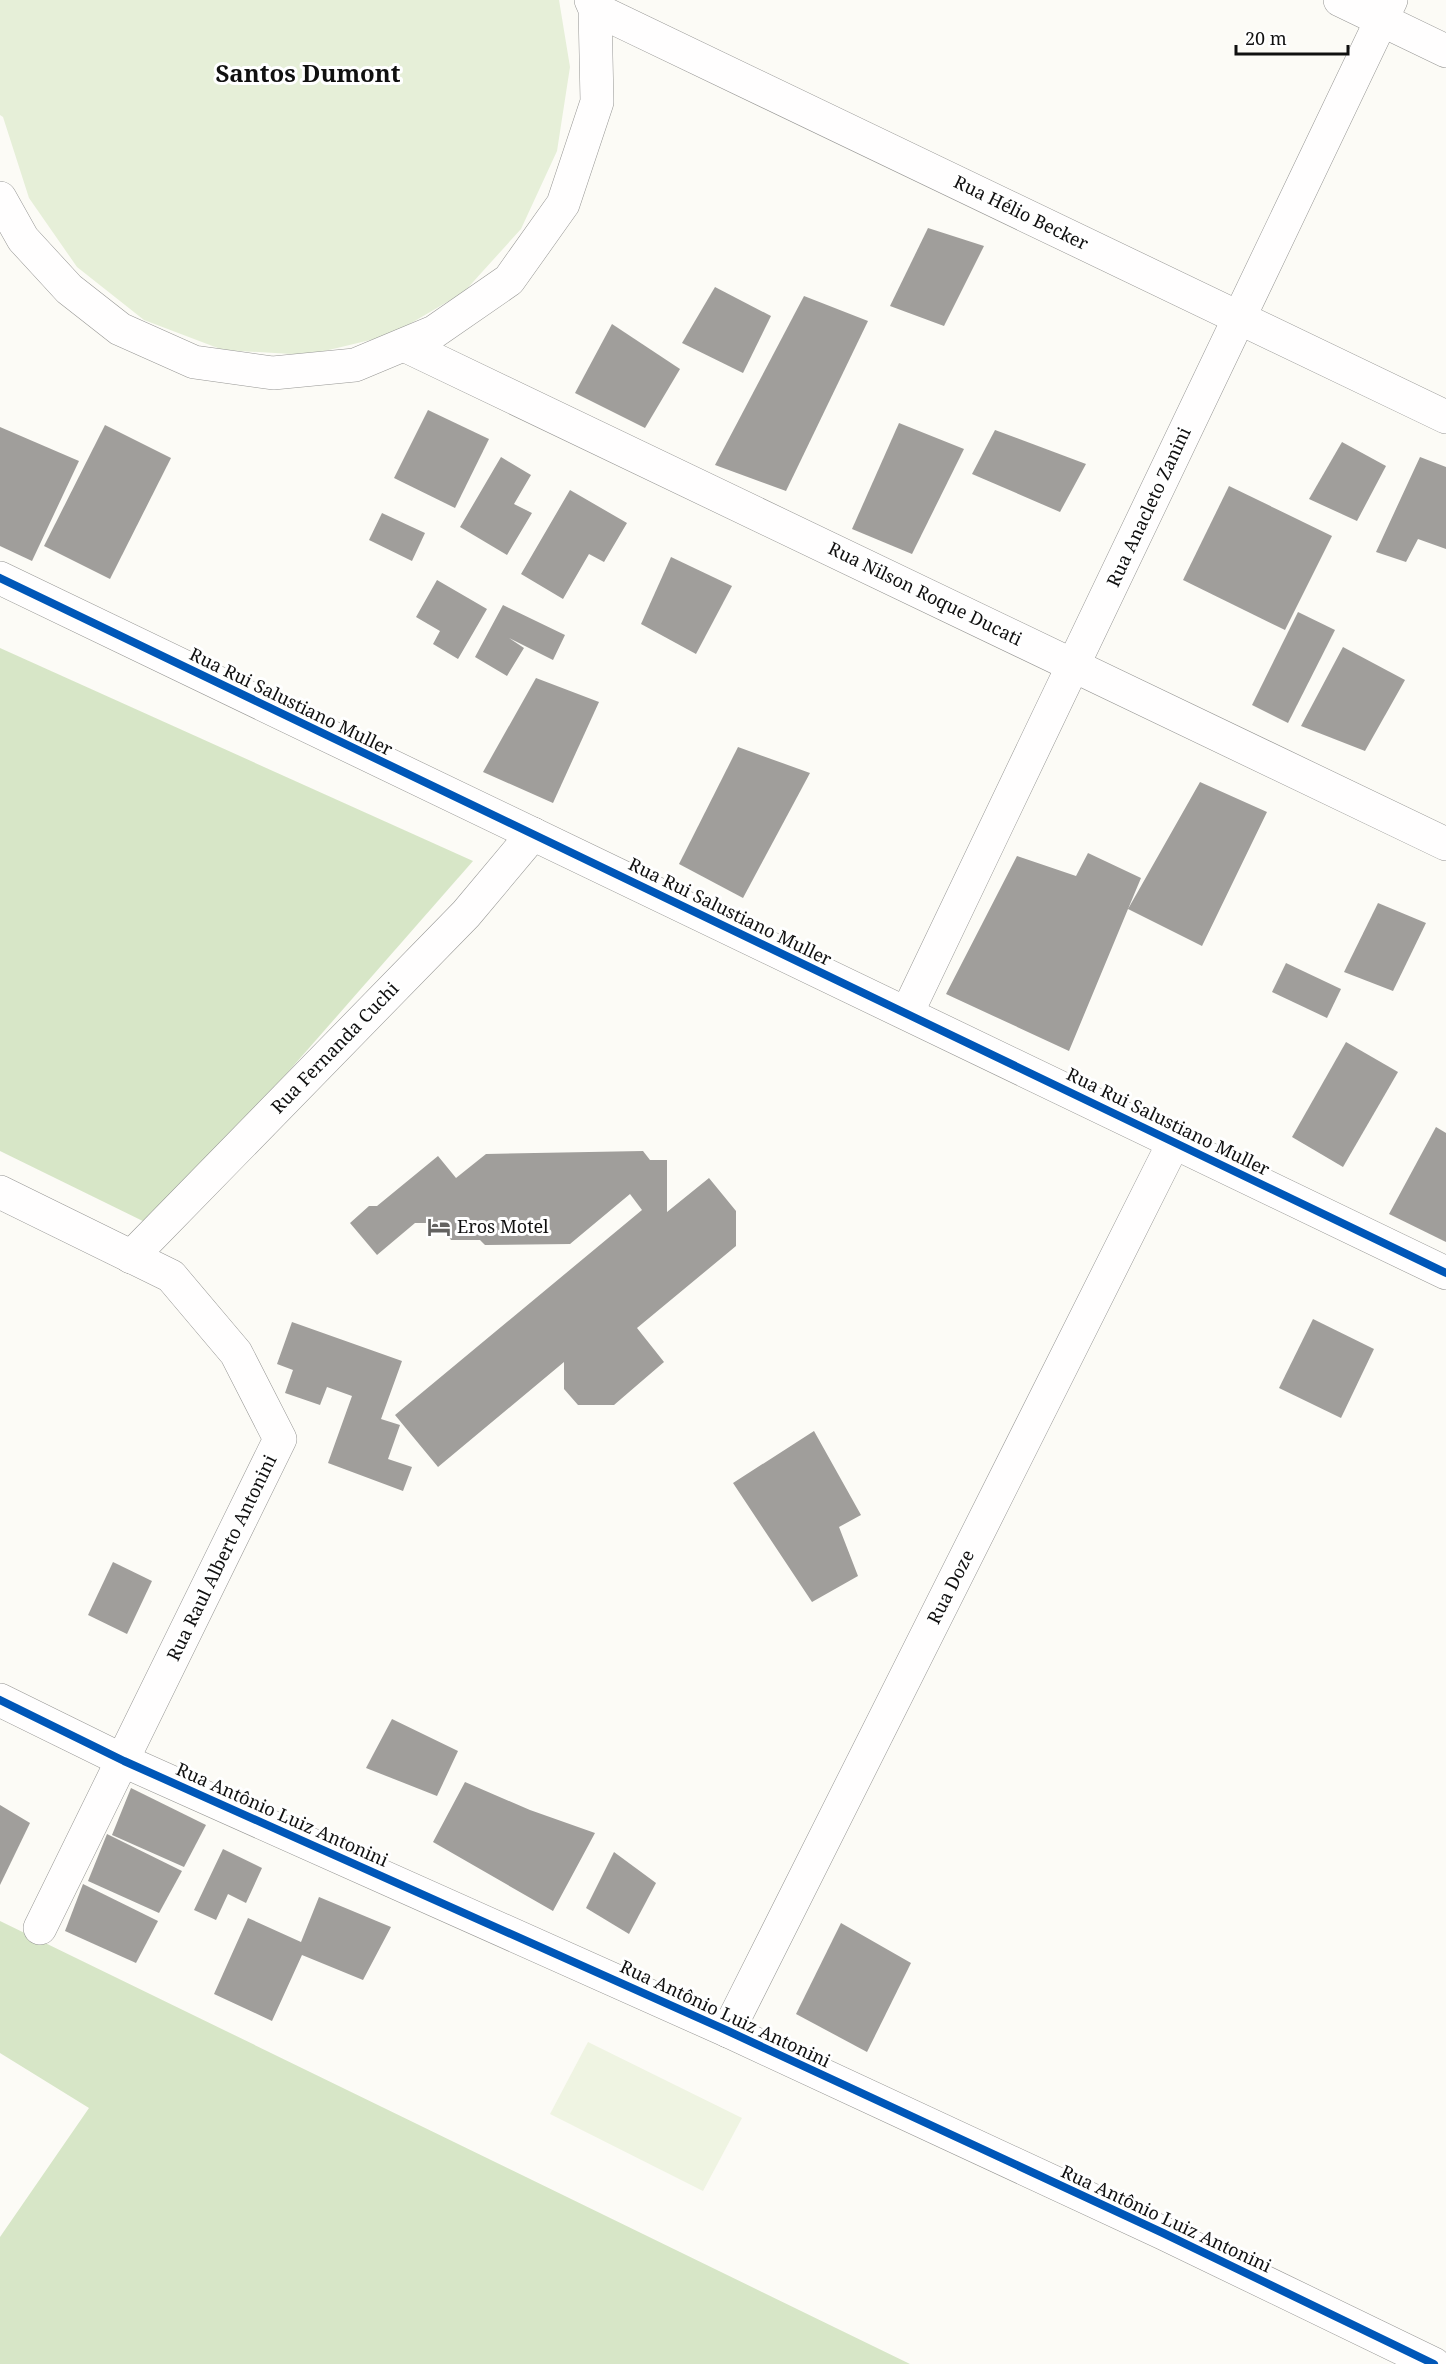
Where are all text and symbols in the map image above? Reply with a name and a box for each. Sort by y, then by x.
scale bar [1236,18,1348,56]
text: 20 m [1245,26,1287,50]
district label: Santos Dumont [215,56,401,89]
street label: Rua Hélio Becker [950,169,1093,255]
street label: Rua Anacleto Zanini [1101,423,1196,590]
street label: Rua Nilson Roque Ducati [825,536,1026,651]
street label: Rua Rui Salustiano Muller [186,641,398,761]
street label: Rua Rui Salustiano Muller [625,851,837,971]
street label: Rua Fernanda Cuchi [265,976,403,1118]
street label: Rua Rui Salustiano Muller [1063,1061,1275,1181]
hotel icon: Eros Motel [426,1214,452,1240]
place label: Eros Motel [457,1214,549,1238]
street label: Rua Raul Alberto Antonini [161,1450,282,1665]
street label: Rua Doze [921,1545,979,1628]
street label: Rua Antônio Luiz Antonini [173,1756,392,1872]
street label: Rua Antônio Luiz Antonini [616,1954,835,2073]
street label: Rua Antônio Luiz Antonini [1057,2159,1276,2278]

